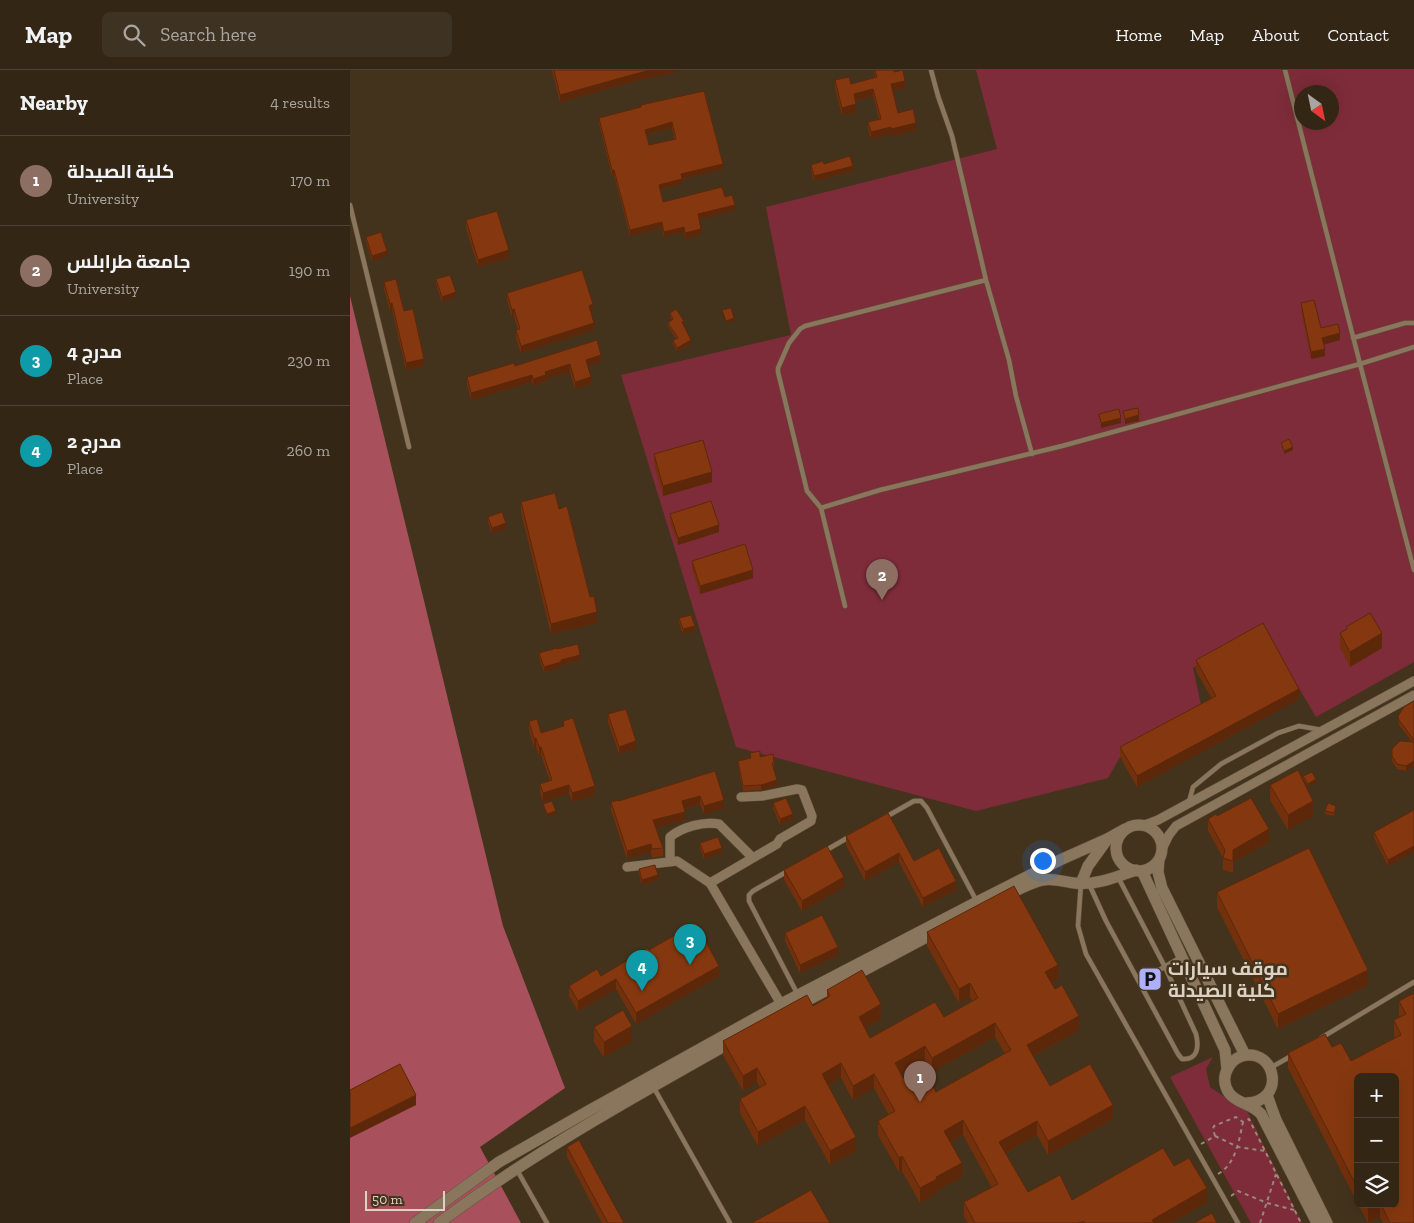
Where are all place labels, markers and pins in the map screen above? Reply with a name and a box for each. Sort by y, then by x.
pin: 2 [866,559,898,600]
pin: 3 [674,924,706,965]
pin: 4 [626,950,658,991]
place label: موقف سيارات كلية الصيدلة [1168,957,1288,1002]
parking icon: موقف سيارات كلية الصيدلة [1137,966,1163,992]
pin: 1 [904,1061,936,1102]

